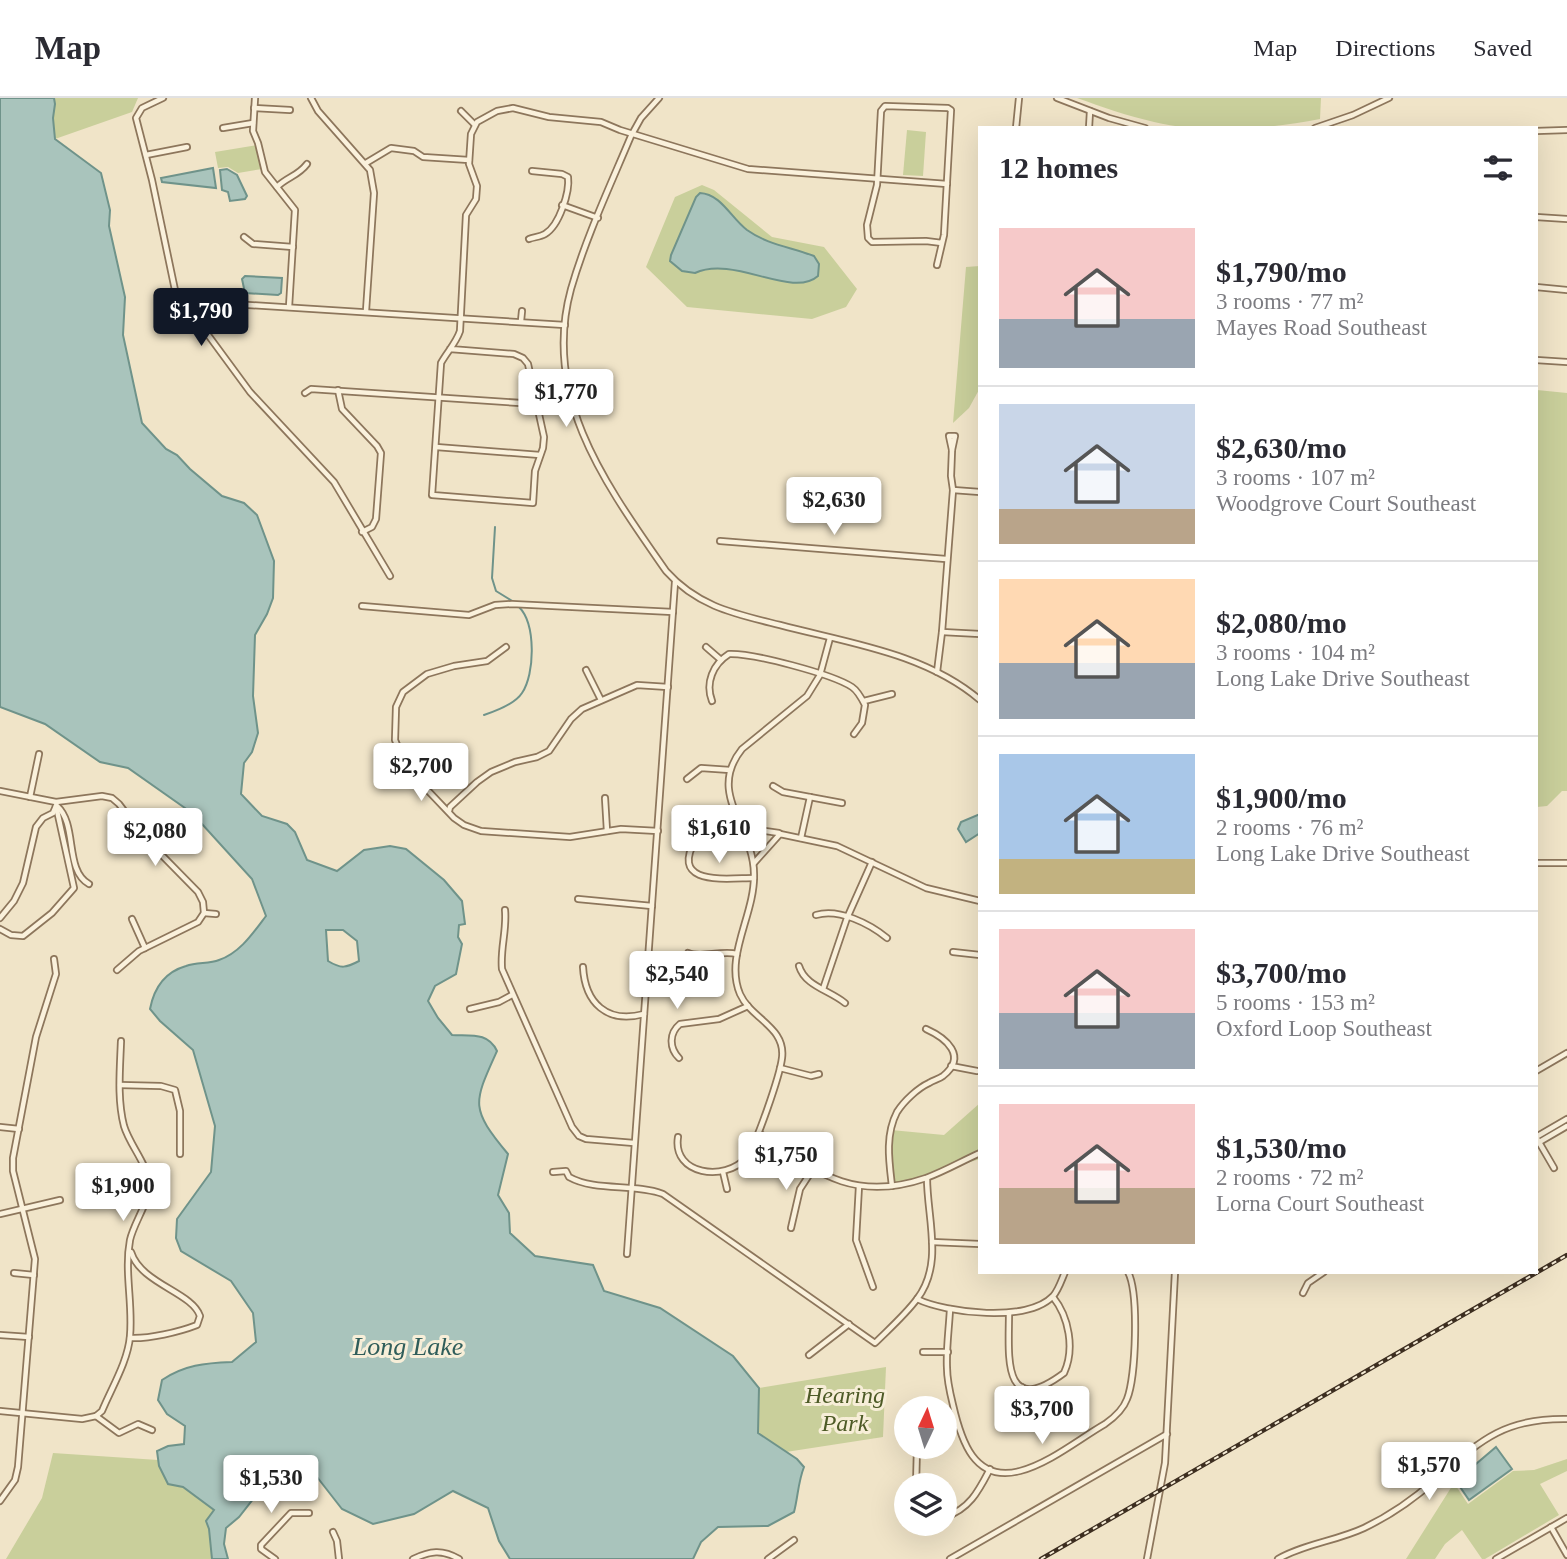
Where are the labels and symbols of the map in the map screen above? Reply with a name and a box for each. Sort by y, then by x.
pin: $1,790 [144,288,258,348]
pin: $1,770 [509,370,623,429]
pin: $2,630 [777,478,891,537]
pin: $2,700 [364,744,478,803]
pin: $1,610 [662,806,776,865]
pin: $2,080 [98,808,212,868]
pin: $2,540 [620,951,734,1011]
pin: $1,750 [729,1132,843,1192]
pin: $1,900 [66,1164,180,1223]
water label: Long Lake [352,1332,463,1361]
park label: Hearing Park [804,1382,885,1436]
pin: $3,700 [985,1386,1099,1446]
north arrow [894,1396,957,1460]
pin: $1,570 [1372,1442,1486,1502]
pin: $1,530 [214,1456,328,1515]

